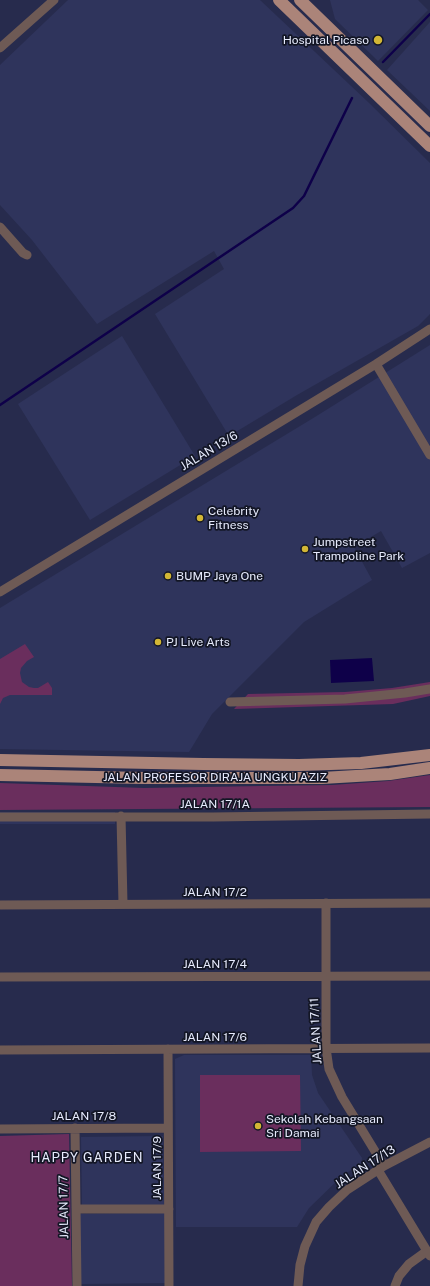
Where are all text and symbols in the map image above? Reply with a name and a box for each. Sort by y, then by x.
place label: Hospital Picaso [283,33,369,47]
marker: Hospital Picaso [372,34,384,46]
street label: JALAN 13/6 [178,428,240,474]
place label: Celebrity Fitness [208,504,259,532]
marker: Celebrity Fitness [195,513,205,523]
place label: Jumpstreet Trampoline Park [313,535,404,563]
marker: Jumpstreet Trampoline Park [300,544,310,554]
place label: BUMP Jaya One [176,569,263,583]
marker: BUMP Jaya One [163,571,173,581]
place label: PJ Live Arts [166,635,230,649]
marker: PJ Live Arts [153,637,163,647]
street label: JALAN PROFESOR DIRAJA UNGKU AZIZ [103,770,327,784]
street label: JALAN 17/1A [180,797,250,811]
street label: JALAN 17/2 [183,885,247,899]
street label: JALAN 17/4 [183,957,247,971]
street label: JALAN 17/11 [307,997,325,1065]
street label: JALAN 17/6 [183,1030,247,1044]
street label: JALAN 17/8 [52,1109,116,1123]
place label: Sekolah Kebangsaan Sri Damai [266,1112,383,1140]
marker: Sekolah Kebangsaan Sri Damai [253,1121,263,1131]
street label: JALAN 17/9 [150,1136,164,1200]
street label: JALAN 17/13 [332,1142,398,1192]
district label: HAPPY GARDEN [30,1150,144,1166]
street label: JALAN 17/7 [56,1175,72,1239]

